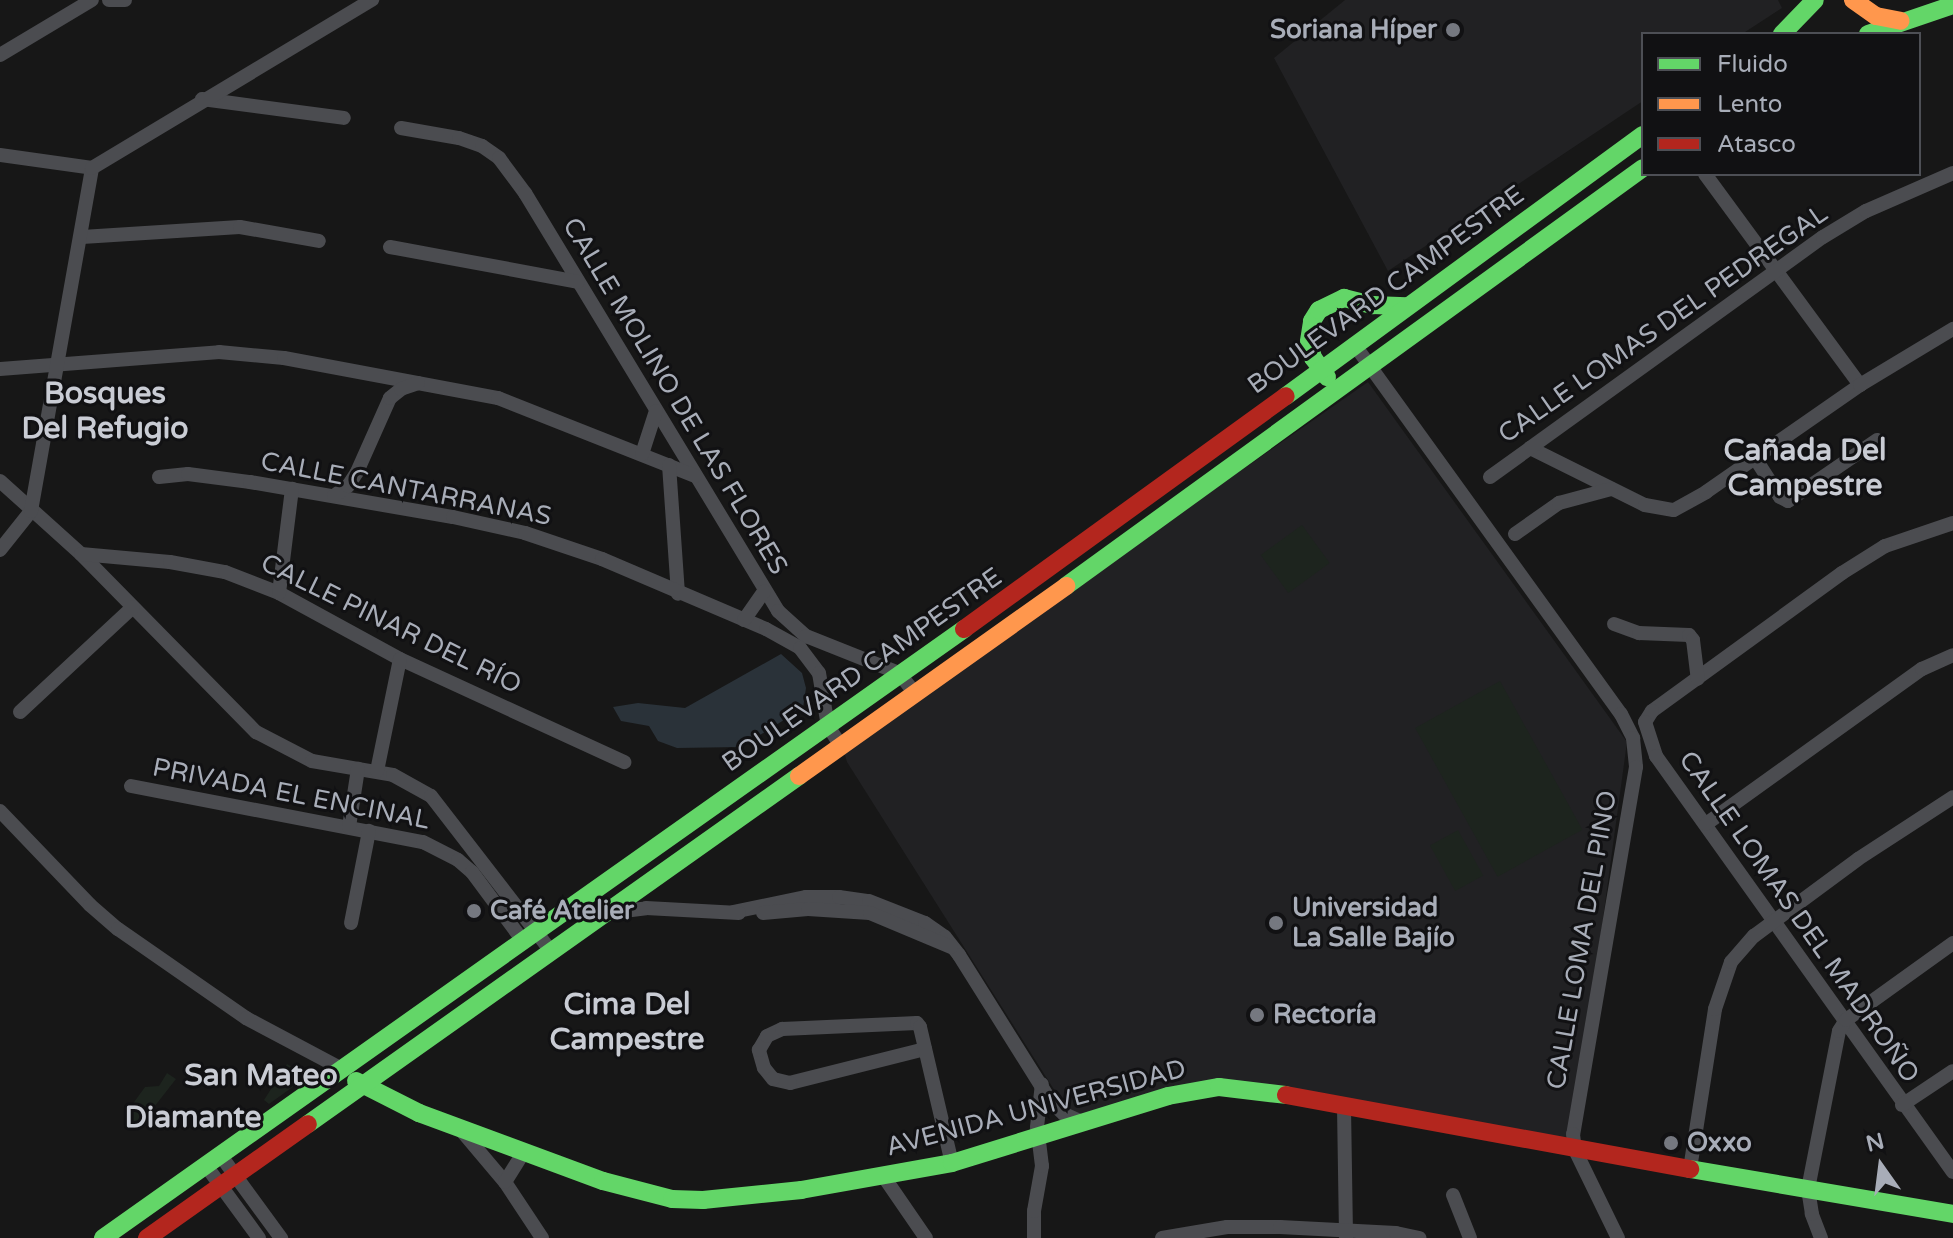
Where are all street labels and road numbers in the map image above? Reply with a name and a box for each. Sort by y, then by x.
street label: BOULEVARD CAMPESTRE [1242,179,1530,401]
street label: CALLE LOMAS DEL PEDREGAL [1492,198,1834,450]
street label: CALLE MOLINO DE LAS FLORES [556,212,794,580]
street label: CALLE CANTARRANAS [258,446,554,532]
street label: CALLE PINAR DEL RÍO [256,547,526,701]
street label: BOULEVARD CAMPESTRE [716,561,1008,779]
street label: CALLE LOMAS DEL MADROÑO [1672,745,1926,1089]
street label: PRIVADA EL ENCINAL [150,752,432,836]
street label: CALLE LOMA DEL PINO [1540,788,1624,1092]
street label: AVENIDA UNIVERSIDAD [883,1053,1189,1163]

